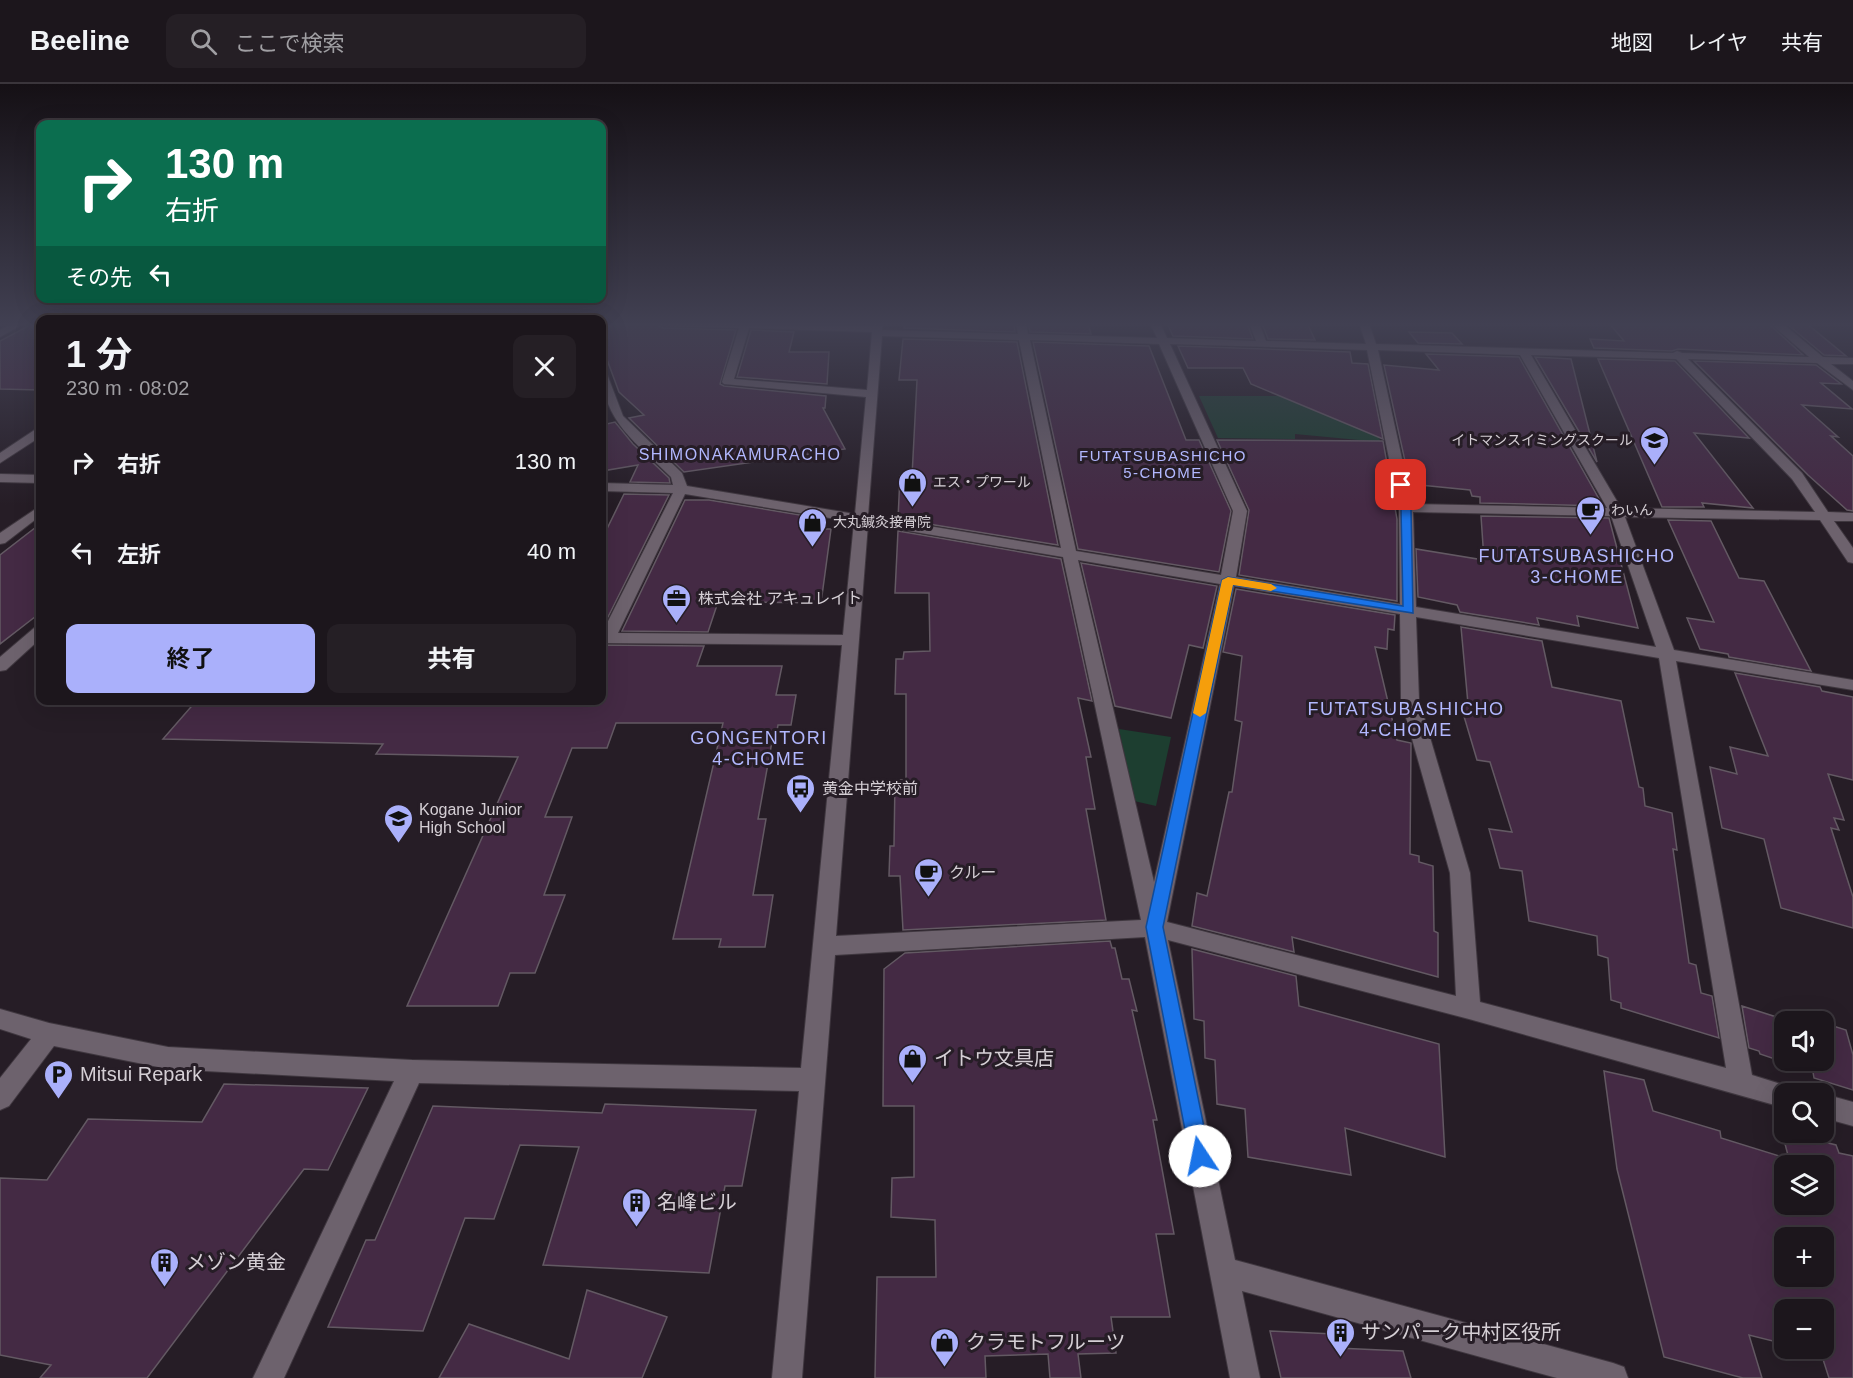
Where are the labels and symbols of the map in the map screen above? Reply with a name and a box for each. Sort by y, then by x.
school or university icon: イトマンスイミングスクール [1638,424,1670,466]
place label: イトマンスイミングスクール [1451,432,1633,448]
district label: SHIMONAKAMURACHO [639,446,841,463]
district label: FUTATSUBASHICHO 5-CHOME [1079,447,1247,481]
pin [1375,459,1426,510]
shop icon: エス・プワール [896,466,928,508]
place label: エス・プワール [933,474,1031,490]
cafe icon: わいん [1574,494,1606,536]
place label: わいん [1611,502,1653,518]
shop icon: 大丸鍼灸接骨院 [796,506,828,548]
place label: 大丸鍼灸接骨院 [833,514,931,530]
district label: FUTATSUBASHICHO 3-CHOME [1479,546,1675,587]
office icon: 株式会社 アキュレイト [661,582,693,624]
place label: 株式会社 アキュレイト [698,590,862,607]
district label: FUTATSUBASHICHO 4-CHOME [1308,699,1504,740]
district label: GONGENTORI 4-CHOME [690,728,828,769]
bus stop icon: 黄金中学校前 [785,772,817,814]
place label: 黄金中学校前 [822,780,918,797]
place label: Kogane Junior High School [419,801,523,836]
school or university icon: Kogane Junior High School [382,802,414,844]
cafe icon: クルー [912,856,944,898]
place label: クルー [949,864,997,881]
shop icon: イトウ文具店 [897,1042,929,1084]
place label: イトウ文具店 [934,1047,1054,1069]
parking icon: Mitsui Repark [43,1058,75,1100]
place label: Mitsui Repark [80,1063,203,1085]
position arrow [1168,1124,1232,1188]
building icon: 名峰ビル [620,1186,652,1228]
place label: 名峰ビル [657,1191,737,1213]
building icon: メゾン黄金 [149,1246,181,1288]
place label: メゾン黄金 [186,1251,286,1273]
building icon: サンパーク中村区役所 [1324,1316,1356,1358]
place label: サンパーク中村区役所 [1361,1321,1561,1343]
shop icon: クラモトフルーツ [929,1326,961,1368]
place label: クラモトフルーツ [966,1331,1126,1353]

